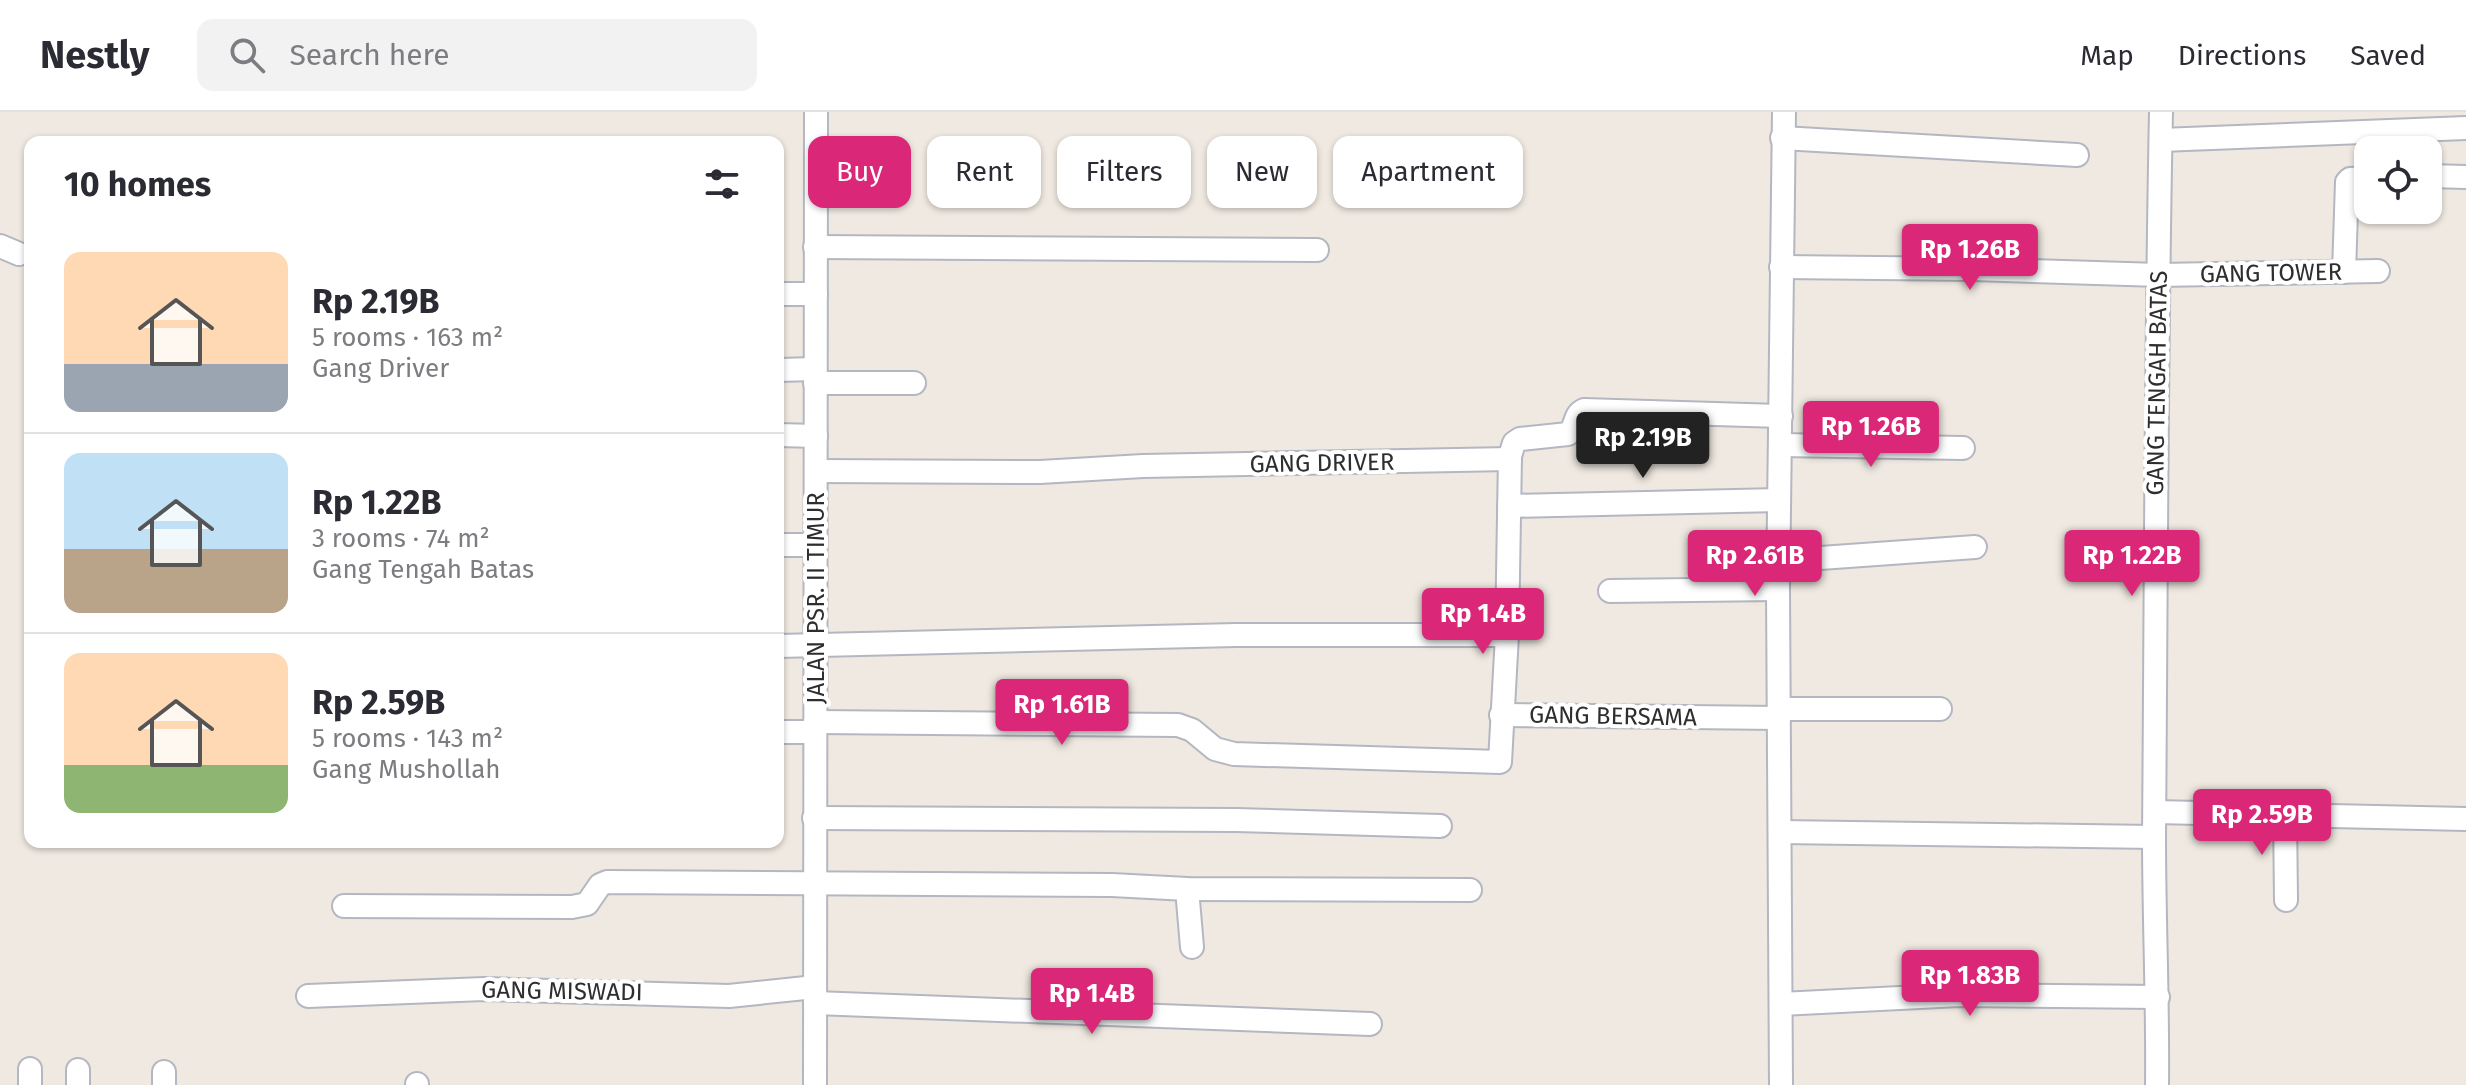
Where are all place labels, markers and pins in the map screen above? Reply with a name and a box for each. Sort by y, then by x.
pin: Rp 1.26B [1887,224,2053,292]
pin: Rp 1.26B [1788,401,1954,469]
pin: Rp 2.19B [1560,412,1726,480]
pin: Rp 2.61B [1672,530,1838,598]
pin: Rp 1.22B [2049,530,2215,598]
pin: Rp 1.4B [1409,588,1557,656]
pin: Rp 1.61B [979,679,1145,747]
pin: Rp 2.59B [2179,789,2345,857]
pin: Rp 1.83B [1887,950,2053,1018]
pin: Rp 1.4B [1018,968,1166,1036]

